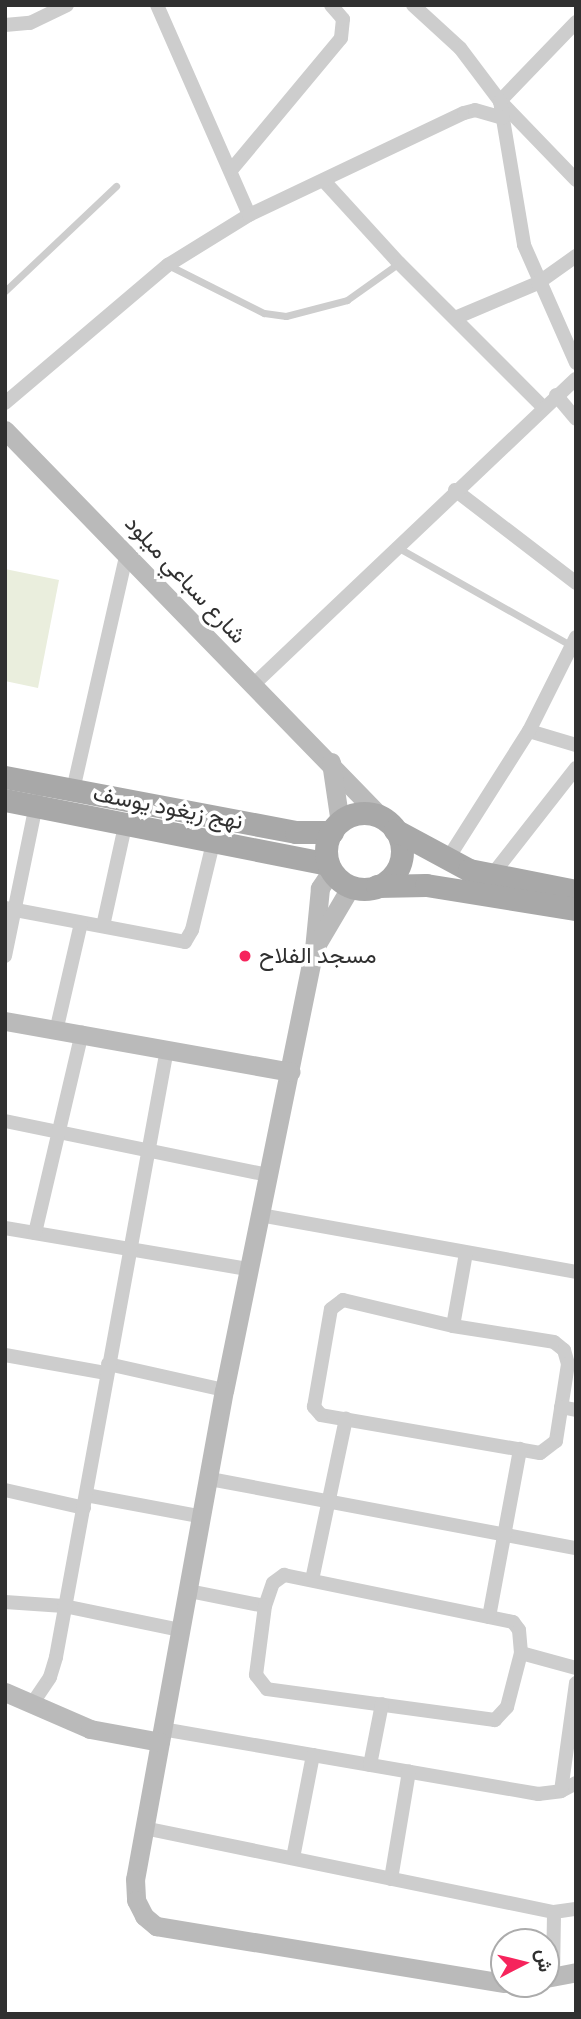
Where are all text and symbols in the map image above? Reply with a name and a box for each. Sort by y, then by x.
street label: شارع سباعي ميلود [119,510,251,650]
street label: نهج زيغود يوسف [91,780,245,836]
place label: مسجد الفلاح [259,942,377,970]
marker: مسجد الفلاح [237,948,253,964]
north arrow [490,1928,560,1998]
text: ش [532,1948,557,1973]

